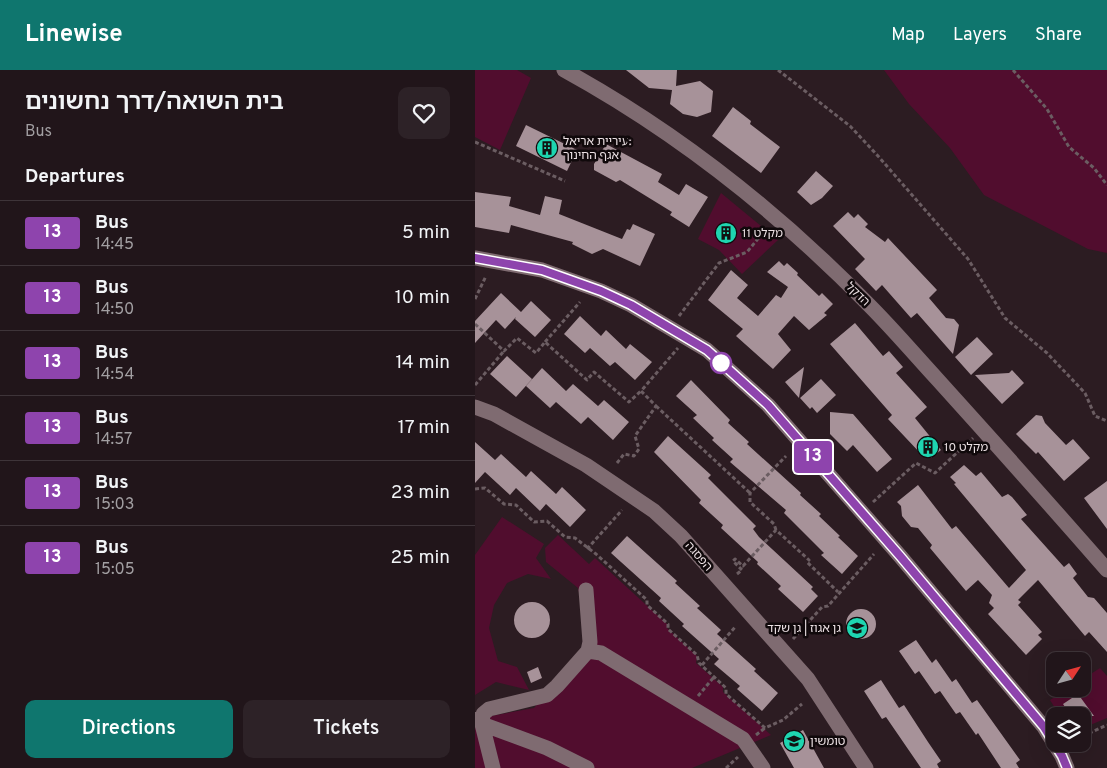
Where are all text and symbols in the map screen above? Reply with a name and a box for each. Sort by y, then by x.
text: Linewise [25,20,123,50]
text: Map [891,24,925,47]
text: Layers [953,24,1007,47]
text: Share [1035,24,1082,47]
button: heart [398,87,450,139]
text: בית השואה/דרך נחשונים [25,88,284,118]
text: Bus [25,122,52,142]
place label: עיריית אריאל: אגף החינוך [563,134,632,164]
building icon: עיריית אריאל: אגף החינוך [535,136,559,160]
text: Departures [25,165,125,189]
text: Bus [95,211,129,235]
text: 13 [44,221,62,244]
text: 5 min [402,221,450,245]
building icon: מקלט 11 [714,221,738,245]
place label: מקלט 11 [742,226,783,242]
text: 14:45 [95,235,134,255]
text: Bus [95,276,129,300]
street label: הדקל [842,279,873,310]
text: 13 [44,286,62,309]
text: 10 min [395,286,450,310]
text: 14:50 [95,300,134,320]
text: Bus [95,341,129,365]
text: 13 [44,351,62,374]
text: 14 min [395,351,450,375]
unlabelled marker [710,352,732,374]
text: 14:54 [95,365,134,385]
text: Bus [95,406,129,430]
text: 13 [44,416,62,439]
text: 17 min [398,416,450,440]
text: 14:57 [95,430,132,450]
building icon: מקלט 10 [916,435,940,459]
place label: מקלט 10 [944,440,988,456]
line badge: 13 [791,441,835,473]
text: 13 [804,445,822,468]
text: Bus [95,471,129,495]
text: 13 [44,481,62,504]
text: 23 min [391,481,450,505]
text: 15:03 [95,495,134,515]
text: Bus [95,536,129,560]
street label: הפסגה [681,538,716,575]
text: 13 [44,546,62,569]
text: 25 min [390,546,450,570]
text: 15:05 [95,560,135,580]
school or university icon: גן אגוז | גן שקד [845,616,869,640]
place label: גן אגוז | גן שקד [767,619,842,637]
north arrow [1046,652,1091,698]
map controls [1046,652,1091,752]
button: Directions [25,700,233,758]
button: Tickets [243,700,450,758]
button: layers [1046,707,1091,752]
school or university icon: טומשין [782,729,806,753]
place label: טומשין [810,734,845,750]

